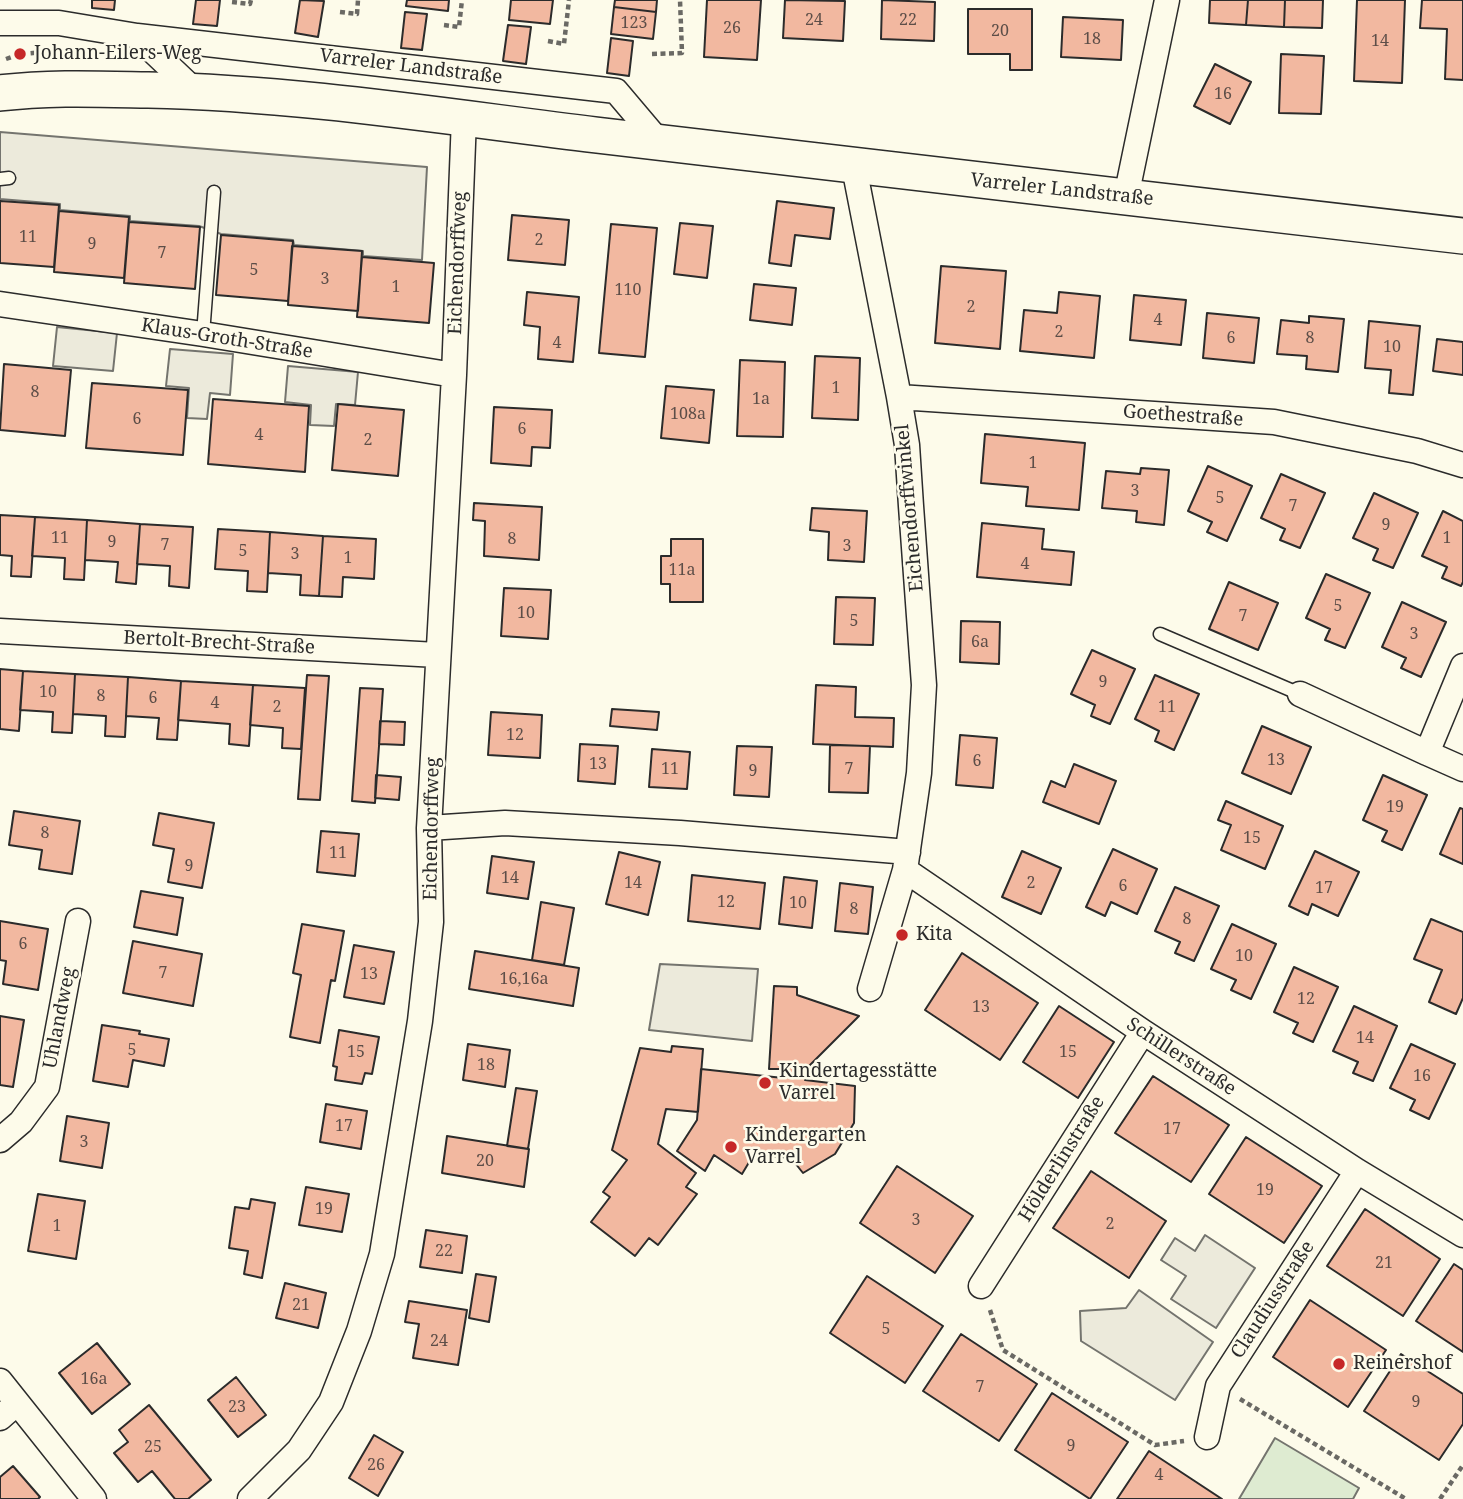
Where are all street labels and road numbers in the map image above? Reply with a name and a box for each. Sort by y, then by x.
street label: Varreler Landstraße [318,44,504,90]
street label: Varreler Landstraße [969,169,1155,211]
street label: Eichendorffweg [444,191,472,335]
street label: Klaus-Groth-Straße [140,314,314,364]
street label: Goethestraße [1122,400,1244,432]
street label: Eichendorffwinkel [891,423,929,593]
street label: Bertolt-Brecht-Straße [123,627,315,659]
street label: Eichendorffweg [419,757,445,901]
street label: Uhlandweg [39,965,81,1071]
street label: Schillerstraße [1122,1013,1240,1101]
street label: Hölderlinstraße [1014,1092,1110,1226]
street label: Claudiusstraße [1226,1237,1320,1363]

